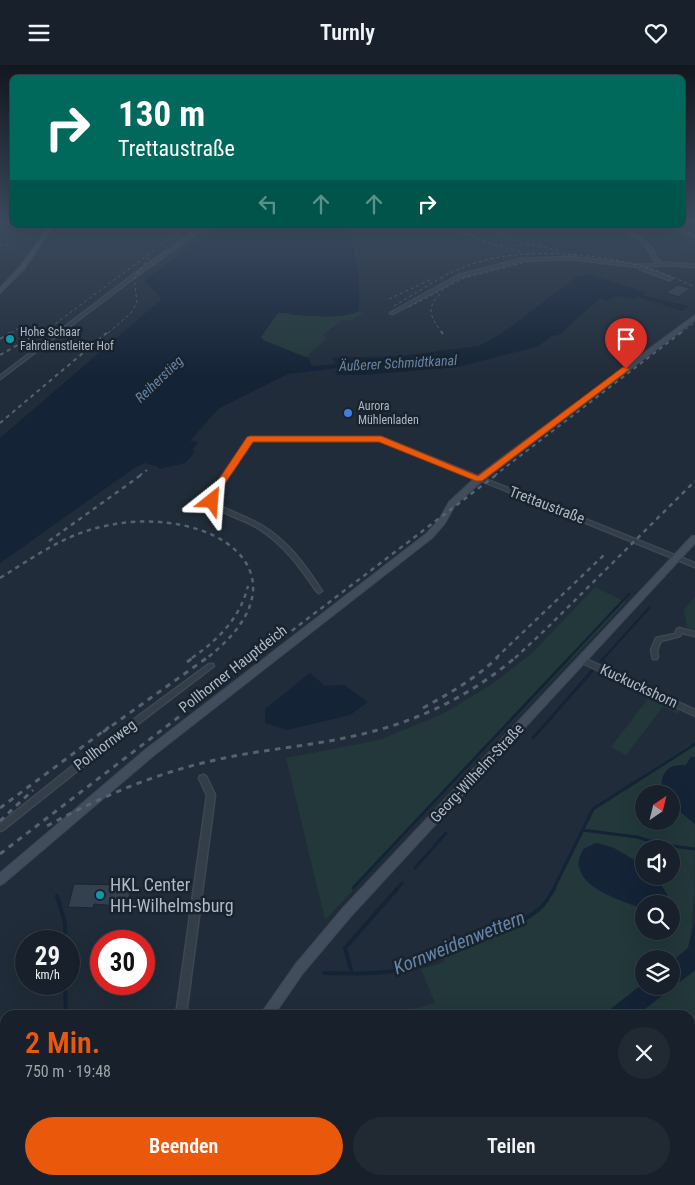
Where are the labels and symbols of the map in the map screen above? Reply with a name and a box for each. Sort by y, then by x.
pin [605,318,647,369]
place label: Hohe Schaar Fahrdienstleiter Hof [20,325,114,353]
marker: Hohe Schaar Fahrdienstleiter Hof [4,333,16,345]
water label: Reiherstieg [132,352,186,406]
water label: Äußerer Schmidtkanal [338,352,458,374]
place label: Aurora Mühlenladen [358,399,419,427]
marker: Aurora Mühlenladen [342,407,354,419]
position arrow [185,474,237,526]
street label: Trettaustraße [507,482,587,528]
street label: Pollhorner Hauptdeich [175,621,291,717]
street label: Kuckuckshorn [597,660,681,712]
street label: Pollhornweg [70,716,140,774]
street label: Georg-Wilhelm-Straße [427,720,527,826]
north arrow [635,785,680,830]
place label: HKL Center HH-Wilhelmsburg [110,874,234,916]
marker: HKL Center HH-Wilhelmsburg [94,889,106,901]
water label: Kornweidenwettern [390,906,528,979]
speed limit sign: 30 [90,930,155,995]

